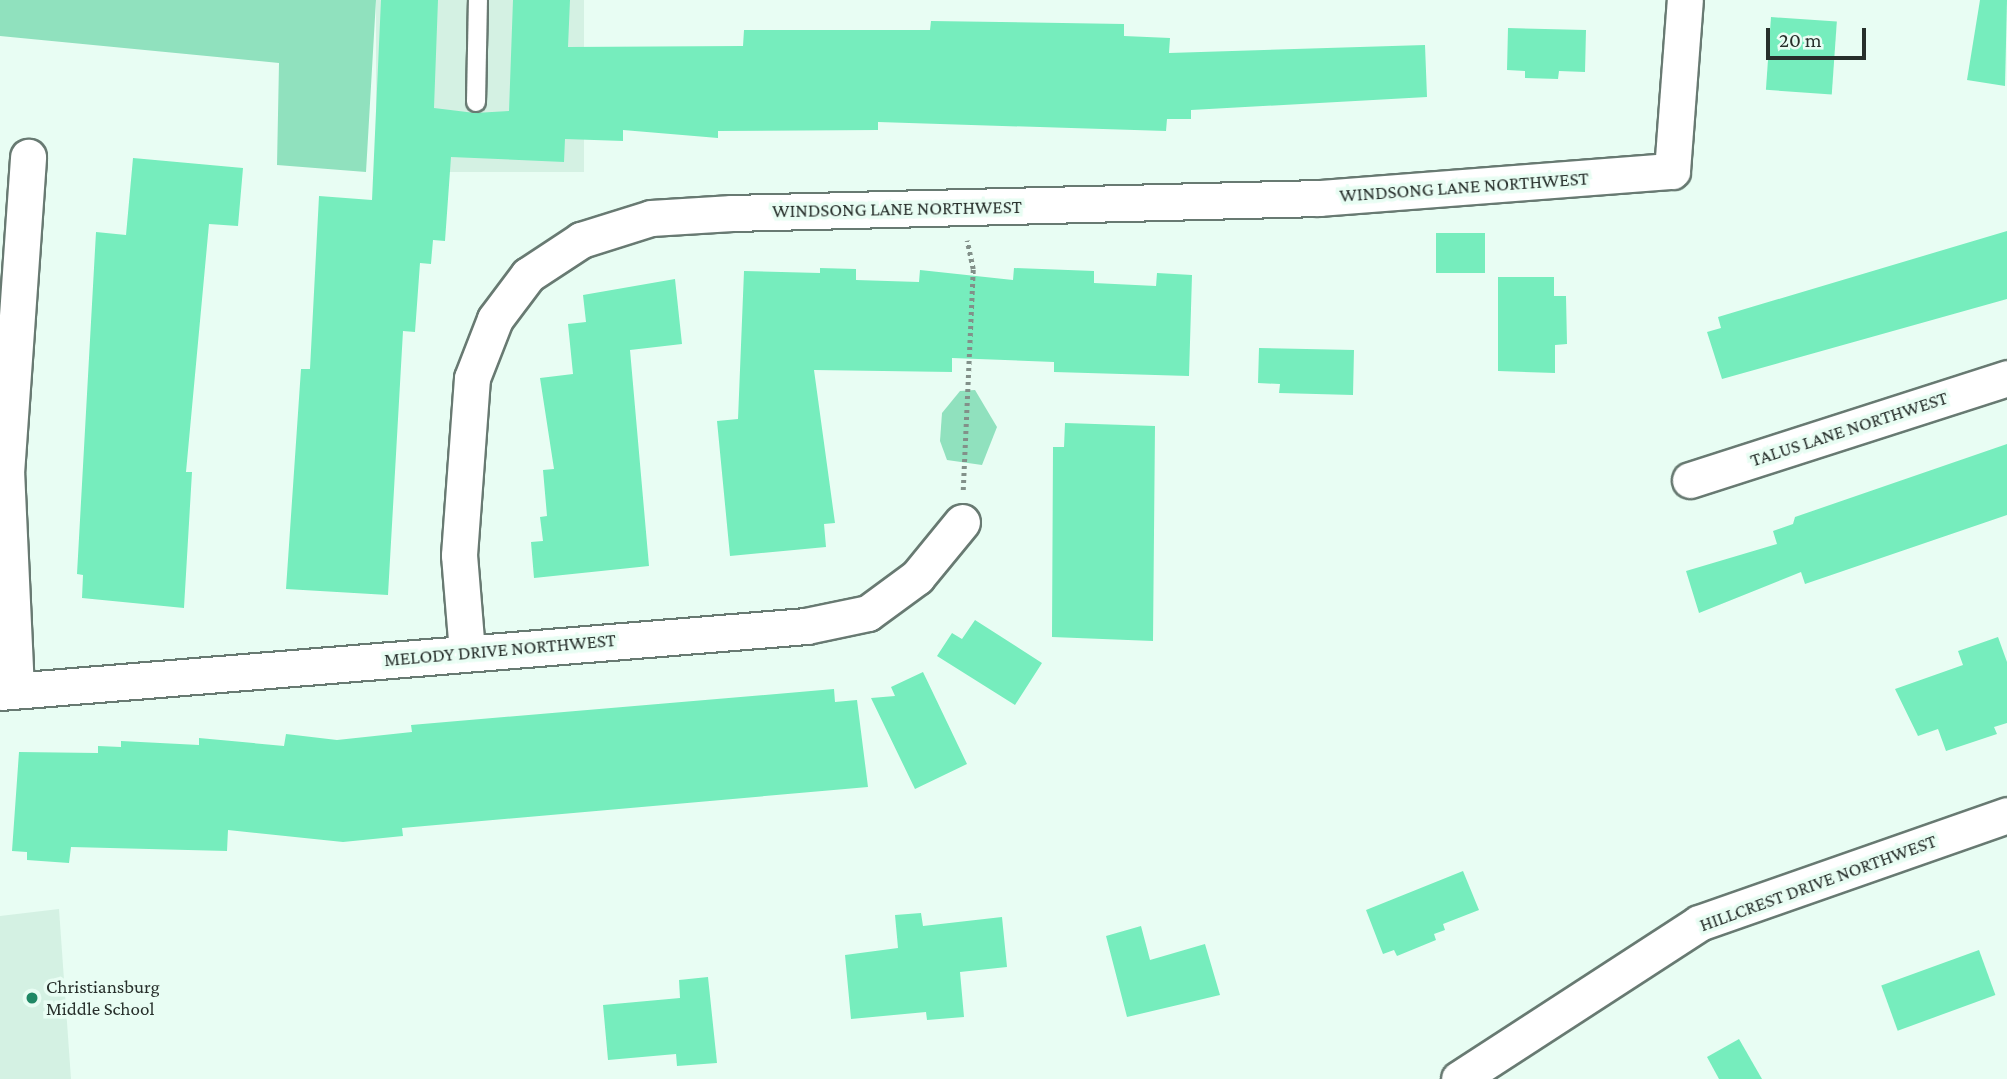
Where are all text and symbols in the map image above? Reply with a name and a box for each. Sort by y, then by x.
scale bar [1769,14,1869,58]
text: 20 m [1779,28,1822,52]
street label: WINDSONG LANE NORTHWEST [1339,167,1589,207]
street label: WINDSONG LANE NORTHWEST [772,195,1022,223]
street label: TALUS LANE NORTHWEST [1747,386,1951,472]
street label: MELODY DRIVE NORTHWEST [383,629,617,671]
street label: HILLCREST DRIVE NORTHWEST [1696,829,1940,937]
place label: Christiansburg Middle School [46,976,160,1020]
marker: Christiansburg Middle School [24,990,40,1006]

